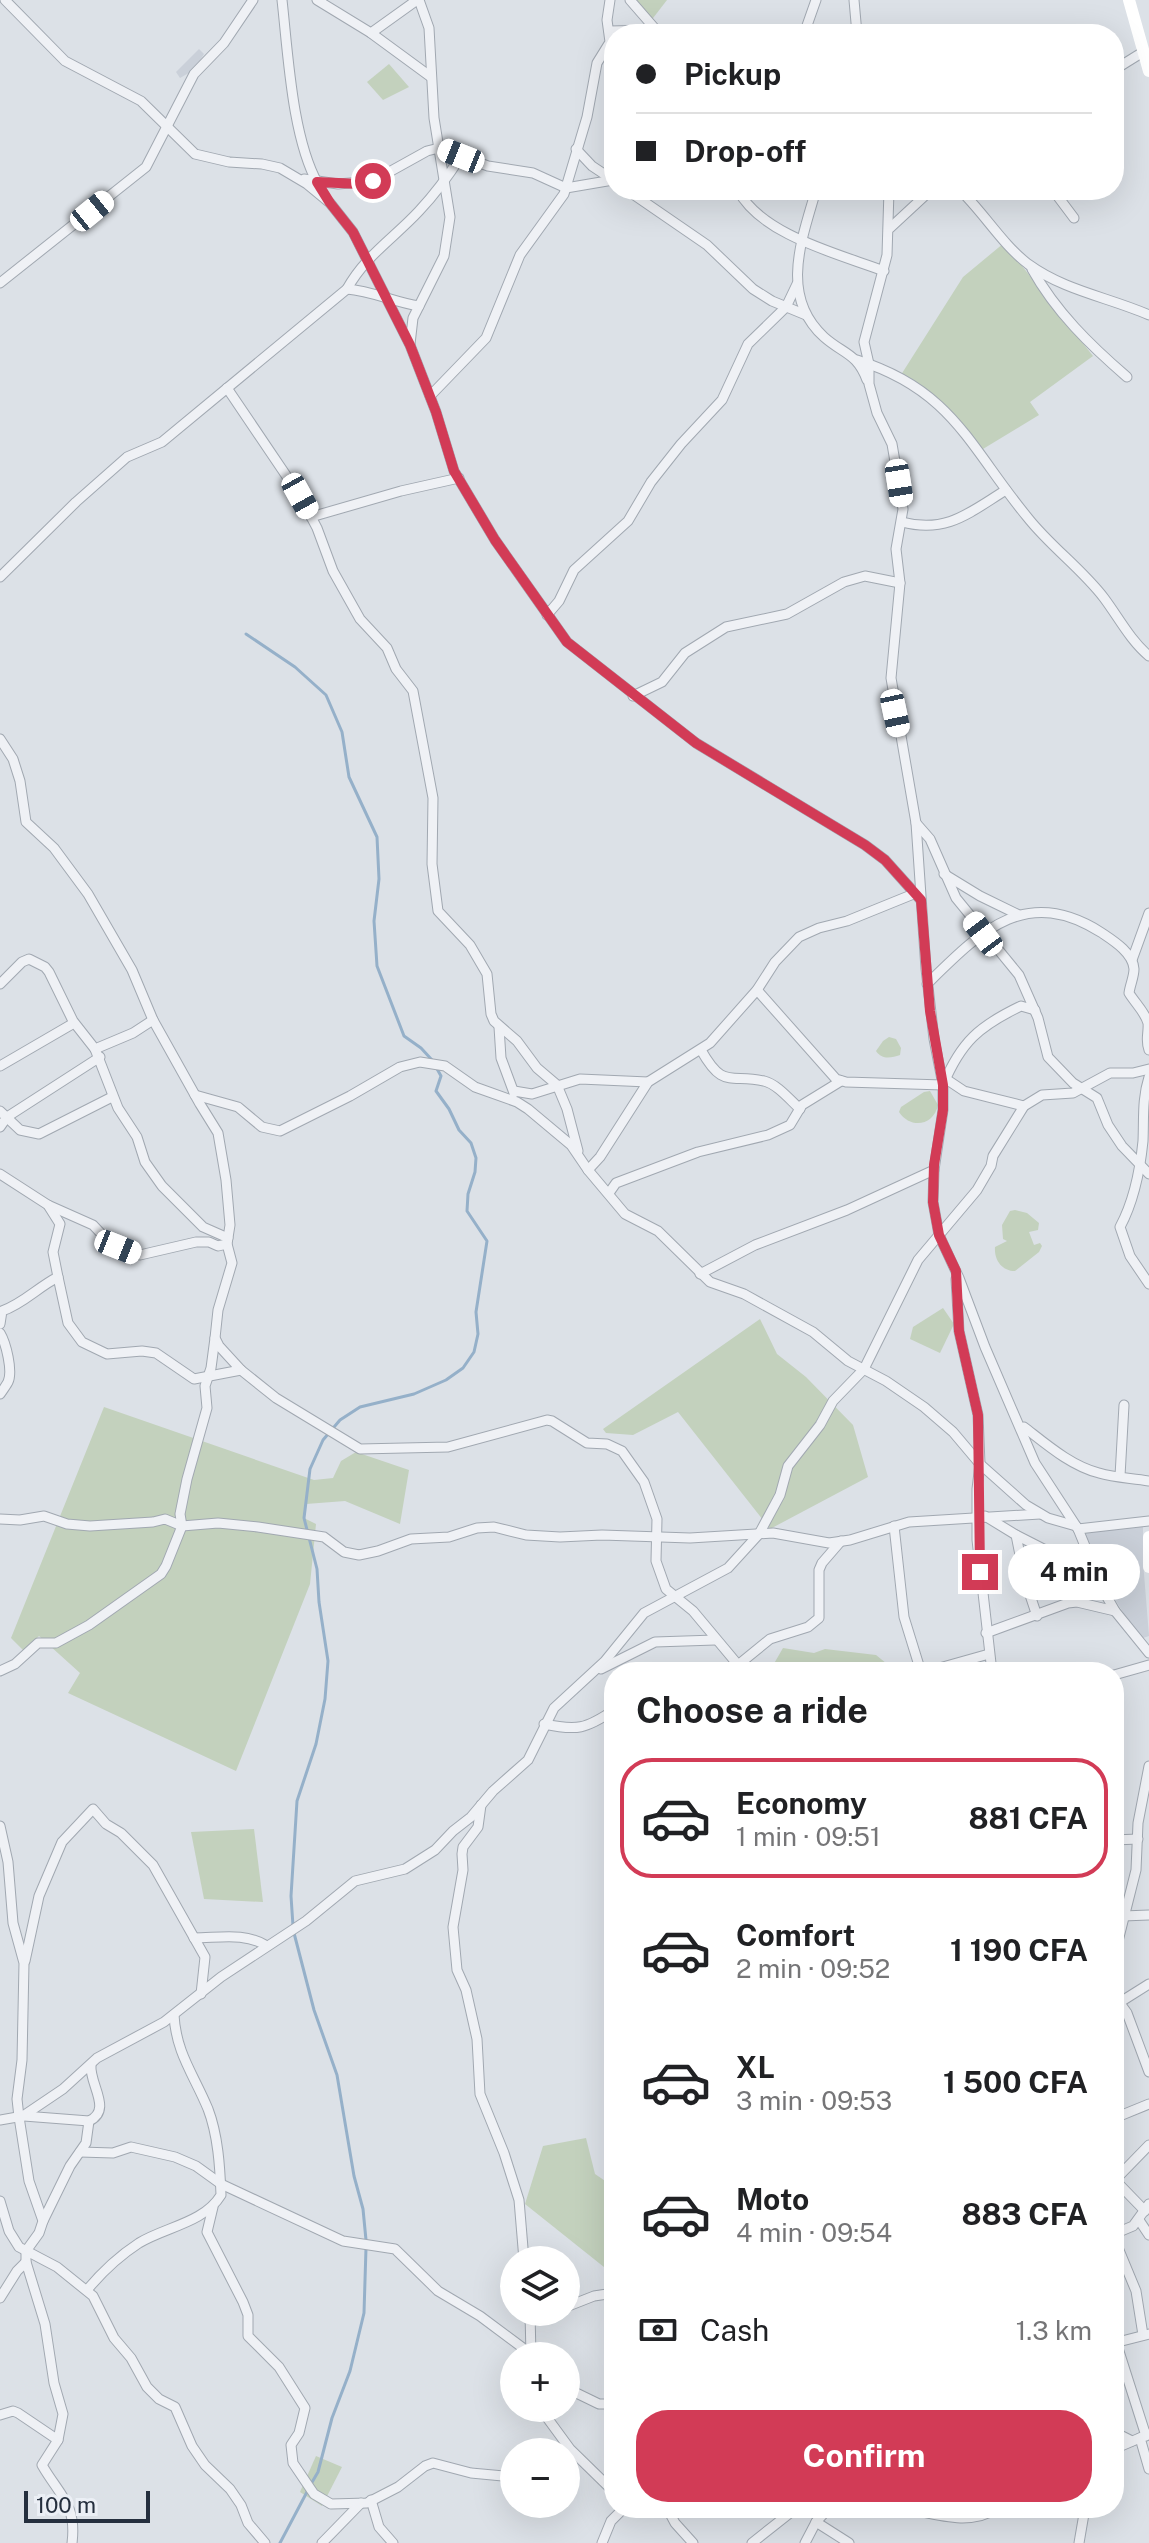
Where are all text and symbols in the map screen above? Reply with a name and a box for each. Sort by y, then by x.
text: Pickup [684,56,781,92]
text: Drop-off [684,133,806,169]
car [434,136,488,176]
route start [355,163,391,199]
car [66,187,118,235]
car [883,457,915,509]
car [278,469,322,523]
car [878,687,912,739]
car [959,908,1007,960]
car [91,1227,145,1267]
callout: 4 min [1008,1544,1140,1600]
route end [962,1554,998,1590]
text: 4 min [1040,1556,1108,1587]
text: Choose a ride [636,1689,868,1731]
icon: car [640,1782,712,1854]
text: Economy [736,1785,867,1821]
text: 881 CFA [969,1800,1088,1836]
text: 1 min · 09:51 [736,1821,881,1852]
icon: car [640,1914,712,1986]
text: Comfort [736,1917,855,1953]
text: 1 190 CFA [950,1932,1088,1968]
text: 2 min · 09:52 [736,1953,890,1984]
icon: car [640,2046,712,2118]
text: XL [736,2049,775,2085]
text: 1 500 CFA [943,2064,1088,2100]
text: 3 min · 09:53 [736,2085,892,2116]
icon: car [640,2178,712,2250]
text: Moto [736,2181,809,2217]
text: 883 CFA [962,2196,1088,2232]
text: 4 min · 09:54 [736,2217,892,2248]
map controls [500,2246,580,2518]
button: layers [500,2246,580,2326]
icon: cash [636,2308,680,2352]
text: Cash [700,2312,769,2348]
text: 1.3 km [1016,2315,1092,2346]
button: + [500,2342,580,2422]
button: Confirm [636,2410,1092,2502]
button: − [500,2438,580,2518]
scale bar [24,2487,150,2523]
text: 100 m [36,2492,96,2518]

